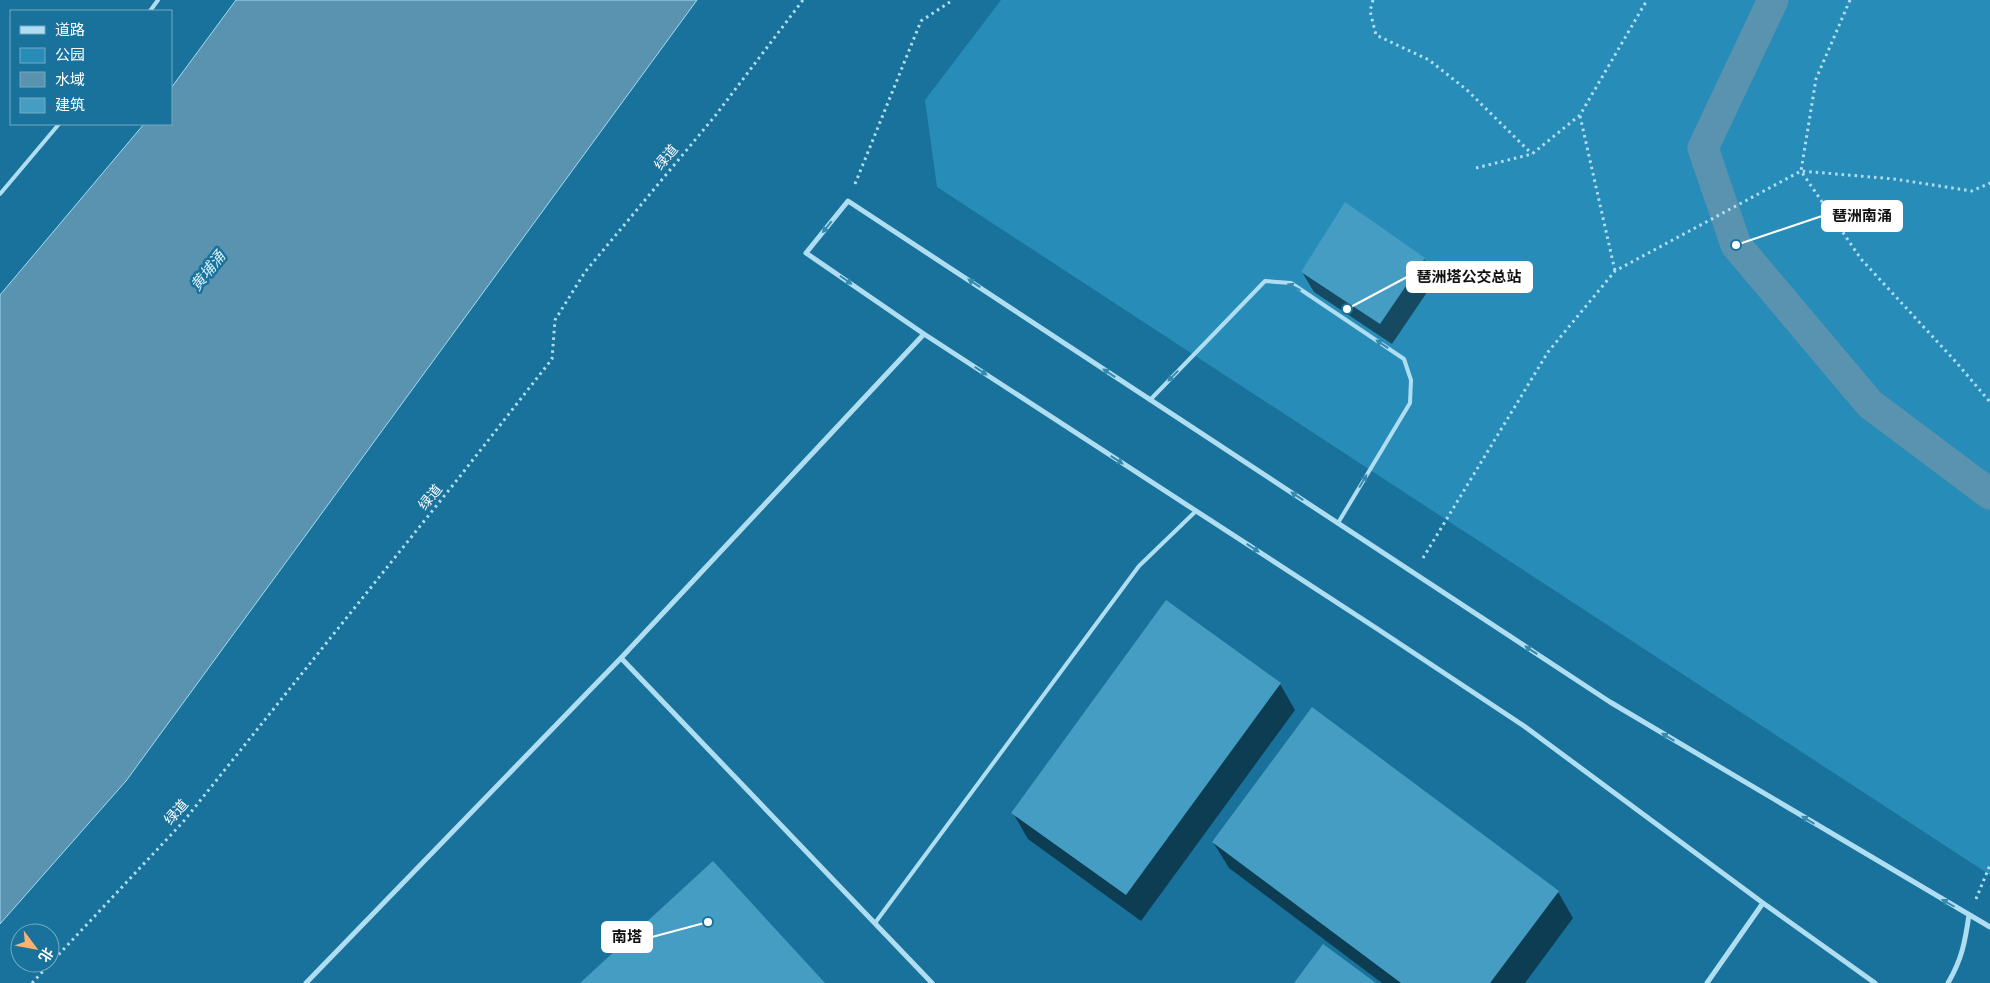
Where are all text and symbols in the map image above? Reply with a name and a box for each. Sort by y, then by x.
legend [10,10,172,125]
text: 道路 [55,20,85,38]
text: 公园 [55,45,85,63]
text: 水域 [55,70,85,88]
text: 建筑 [55,95,85,113]
street label: 绿道 [650,140,681,173]
callout: 琶洲南涌 [1822,201,1902,231]
text: 琶洲南涌 [1832,206,1892,224]
one-way arrow [821,220,832,233]
water label: 黄埔涌 [186,246,229,294]
callout: 琶洲塔公交总站 [1407,262,1532,292]
text: 琶洲塔公交总站 [1416,267,1522,285]
one-way arrow [839,275,853,285]
one-way arrow [967,279,980,288]
one-way arrow [1286,282,1301,291]
one-way arrow [1375,340,1389,349]
one-way arrow [974,366,987,376]
one-way arrow [1103,368,1116,378]
one-way arrow [1167,370,1179,382]
one-way arrow [1110,455,1124,464]
one-way arrow [1359,475,1368,488]
street label: 绿道 [414,480,445,513]
one-way arrow [1290,491,1304,501]
one-way arrow [1247,543,1260,553]
one-way arrow [1524,645,1538,655]
one-way arrow [1662,732,1675,741]
street label: 绿道 [160,796,191,828]
one-way arrow [1801,816,1814,825]
one-way arrow [1940,899,1955,907]
callout: 南塔 [602,922,652,952]
north arrow [10,923,60,973]
text: 南塔 [612,927,642,945]
text: 北 [36,945,57,966]

